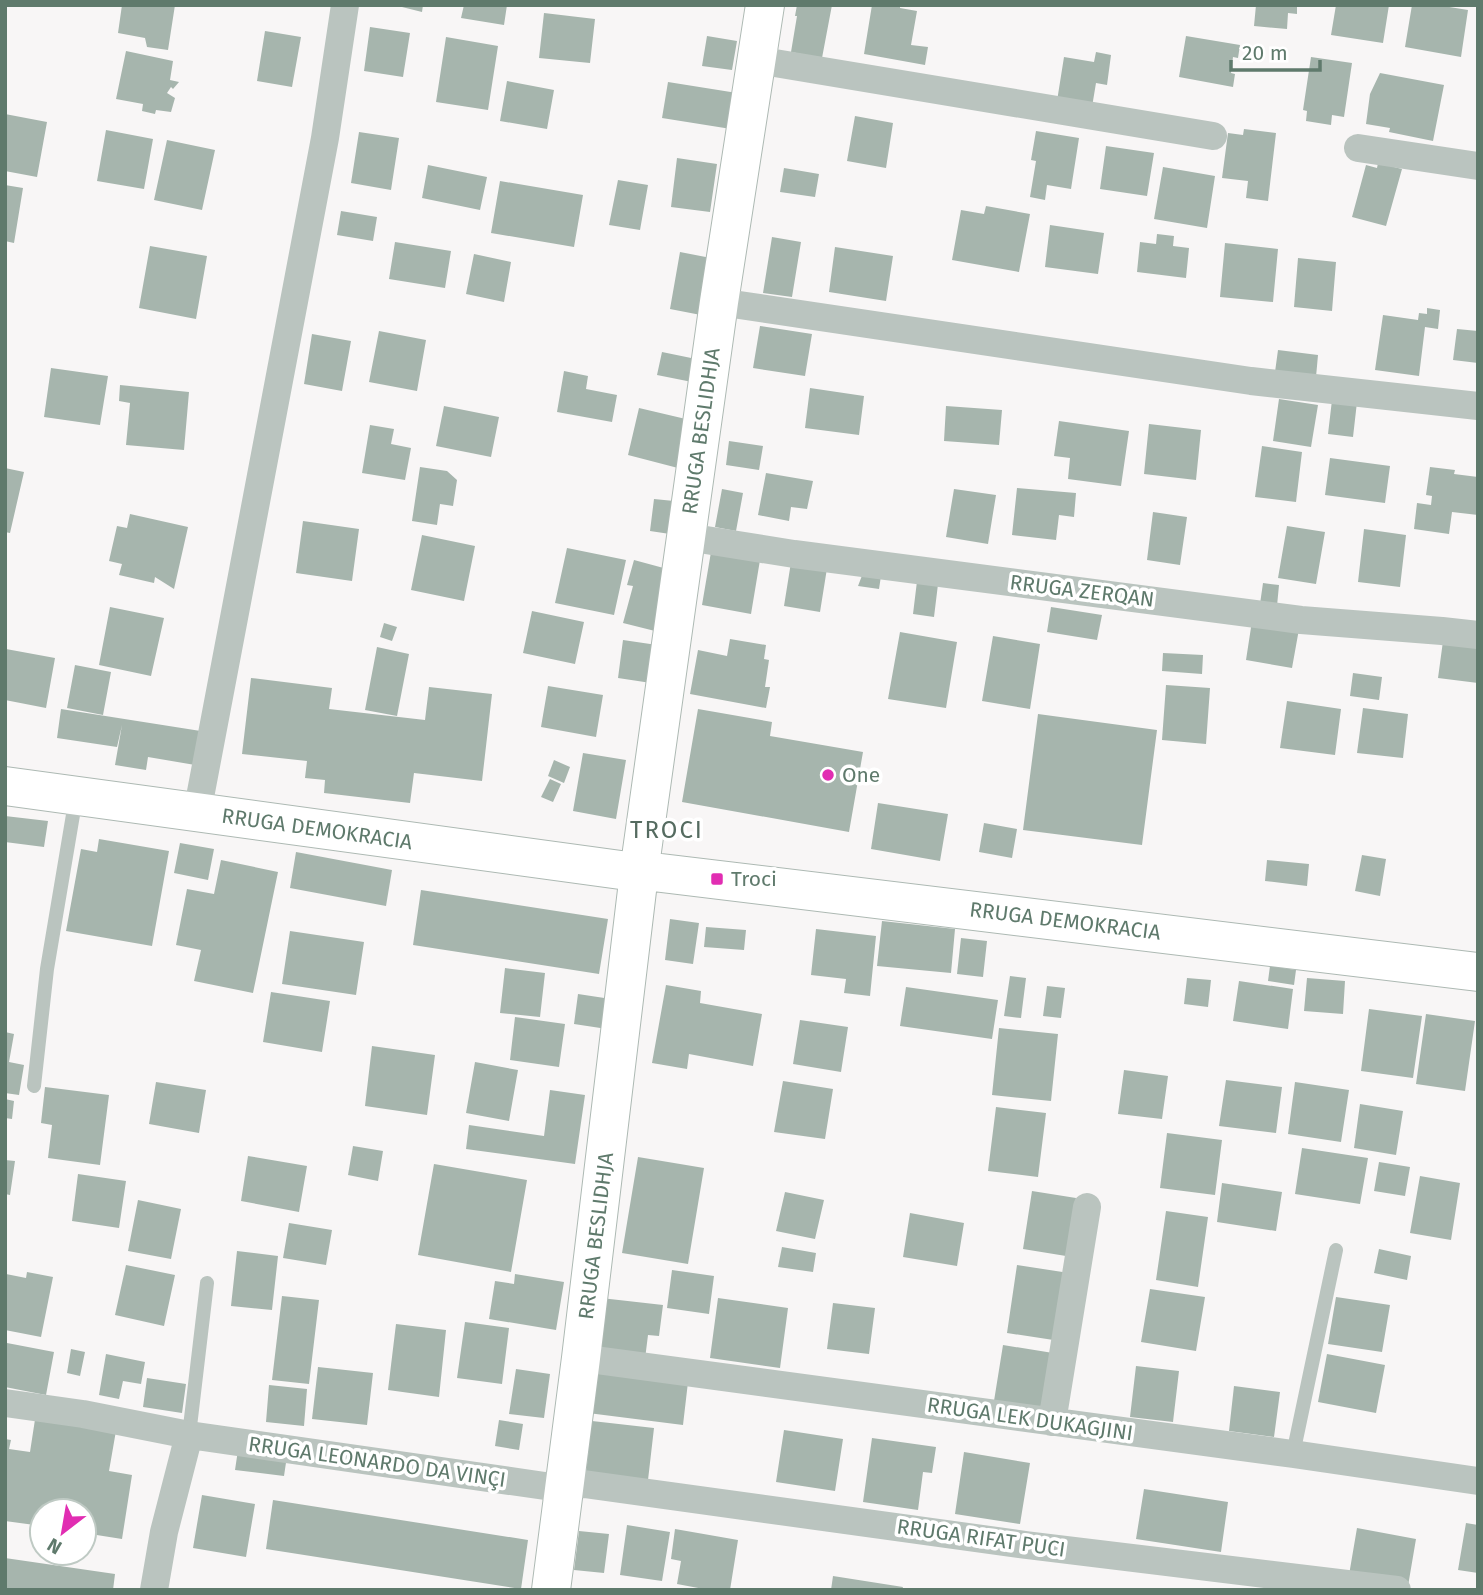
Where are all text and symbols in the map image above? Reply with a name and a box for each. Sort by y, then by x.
scale bar [1231,28,1320,72]
text: 20 m [1242,40,1288,66]
street label: RRUGA BESLIDHJA [676,346,726,516]
street label: RRUGA ZERQAN [1008,569,1156,613]
place label: One [842,762,880,788]
marker: One [820,767,836,783]
street label: RRUGA DEMOKRACIA [220,803,414,855]
district label: TROCI [630,816,704,844]
place label: Troci [731,866,777,892]
marker: Troci [709,871,725,887]
street label: RRUGA DEMOKRACIA [968,896,1162,946]
street label: RRUGA BESLIDHJA [573,1151,619,1321]
street label: RRUGA LEK DUKAGJINI [925,1392,1135,1446]
street label: RRUGA LEONARDO DA VINÇI [247,1431,507,1493]
north arrow [28,1497,98,1567]
street label: RRUGA RIFAT PUCI [895,1513,1067,1563]
text: N [43,1533,66,1559]

